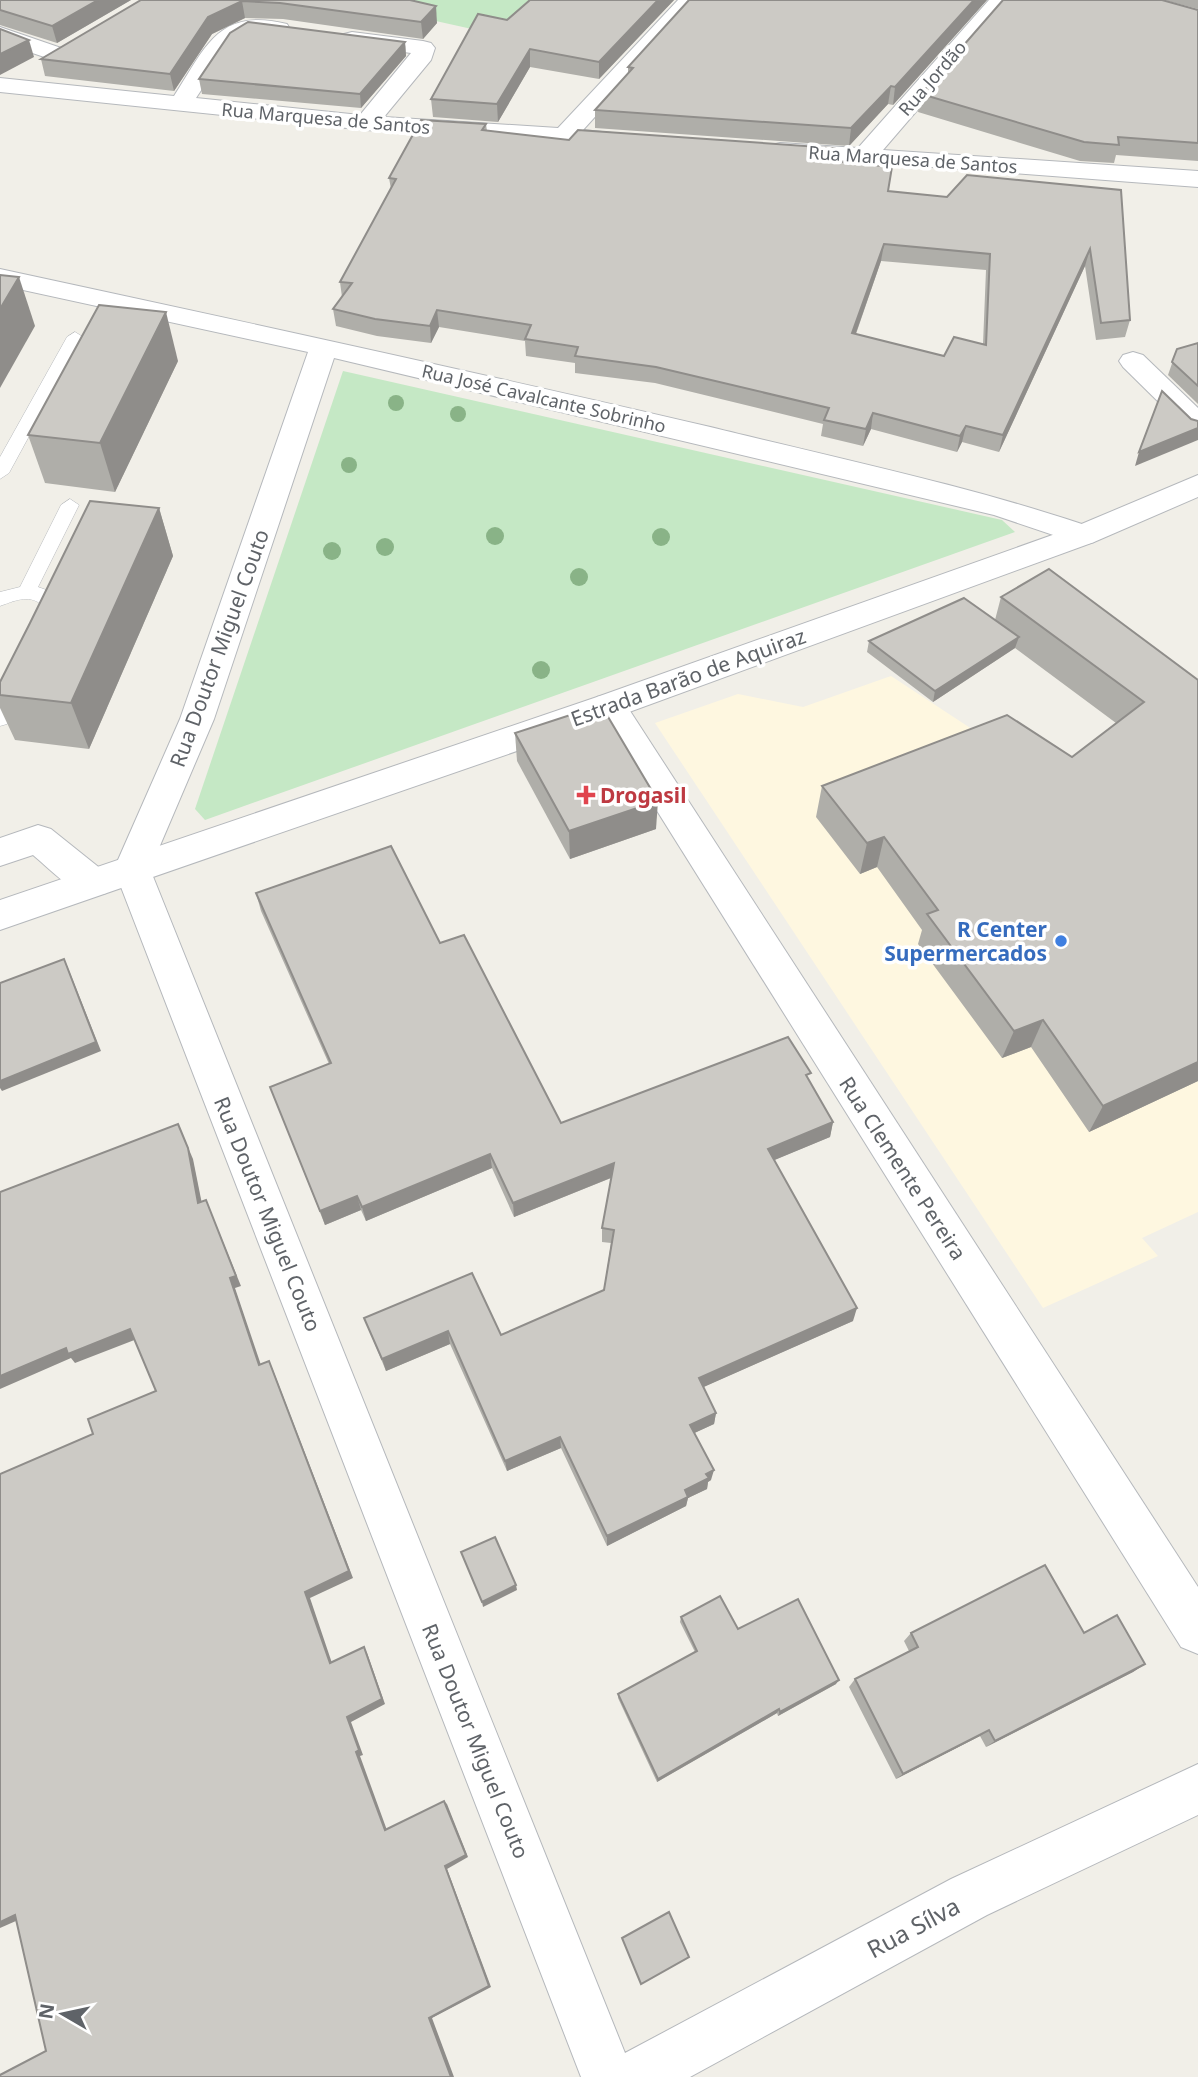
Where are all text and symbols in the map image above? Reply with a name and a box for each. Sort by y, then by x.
street label: Rua Jordão [893,35,971,121]
street label: Rua Marquesa de Santos [221,97,431,139]
street label: Rua Marquesa de Santos [808,140,1018,178]
street label: Rua José Cavalcante Sobrinho [420,358,668,438]
street label: Rua Doutor Miguel Couto [163,525,275,771]
street label: Estrada Barão de Aquiraz [567,621,809,733]
place label: Drogasil [600,781,686,809]
marker: Drogasil [578,787,594,803]
place label: R Center Supermercados [884,915,1048,967]
marker: R Center Supermercados [1053,933,1069,949]
street label: Rua Clemente Pereira [833,1071,973,1265]
street label: Rua Doutor Miguel Couto [208,1092,328,1336]
street label: Rua Doutor Miguel Couto [416,1619,536,1863]
street label: Rua Sílva [861,1889,965,1965]
north arrow [28,1979,98,2049]
text: N [32,2002,60,2021]

